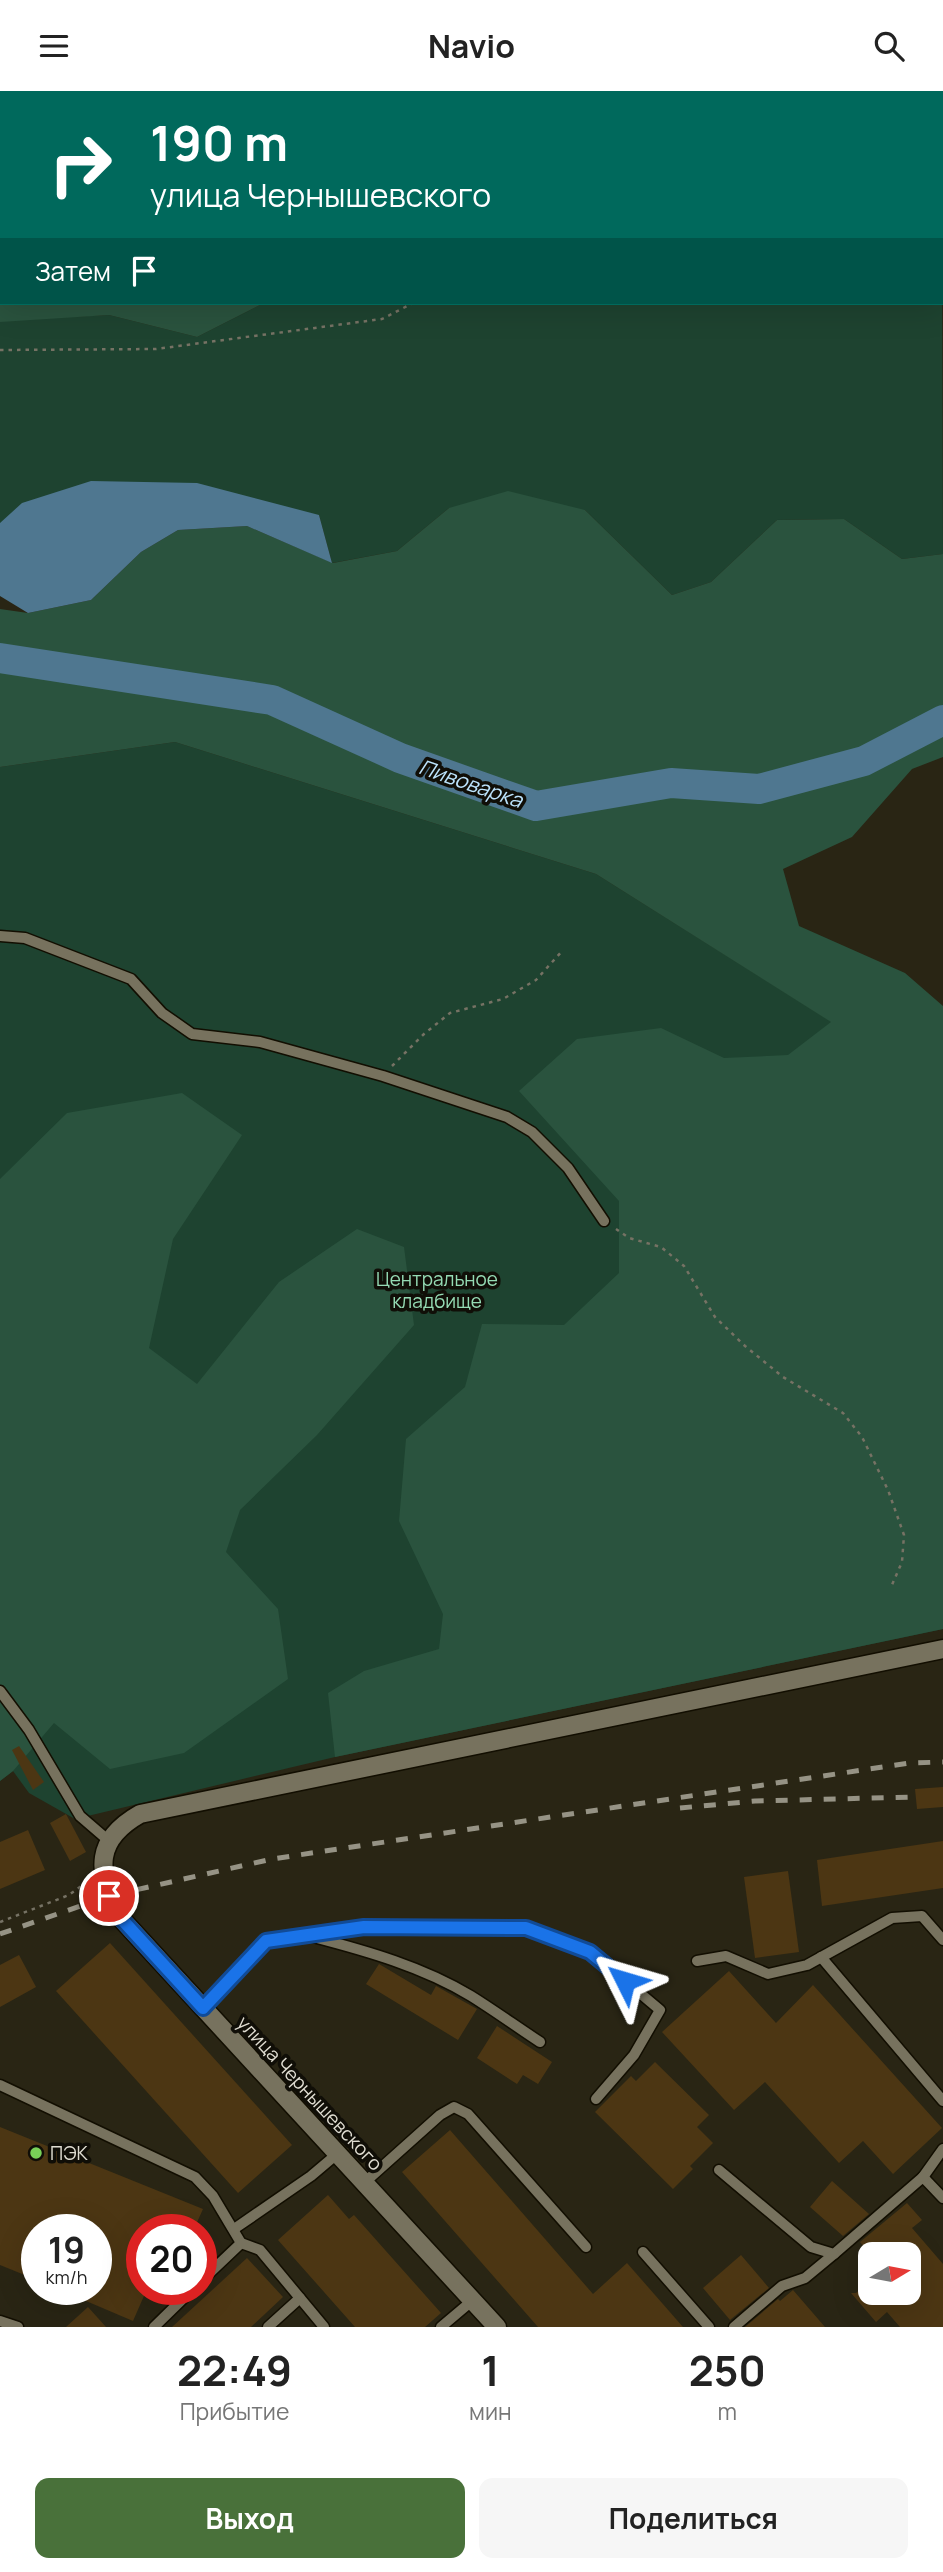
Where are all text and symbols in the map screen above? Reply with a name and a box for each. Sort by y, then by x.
text: Navio [428,24,515,68]
icon: menu [35,27,73,65]
icon: search [870,27,908,65]
text: 190 m [150,109,288,176]
icon: right [35,119,126,210]
text: улица Чернышевского [150,173,491,217]
icon: arrive [125,252,163,290]
text: Затем [35,253,111,289]
water label: Пивоварка [416,752,528,814]
park label: Центральное кладбище [376,1266,498,1314]
pin [79,1866,139,1926]
icon: arrive [90,1877,128,1915]
position arrow [588,1944,662,2018]
street label: улица Чернышевского [231,2010,389,2176]
place label: ПЭК [50,2140,88,2166]
marker: ПЭК [28,2145,44,2161]
speed limit sign: 20 [126,2214,217,2305]
text: 19 [48,2226,85,2274]
north arrow [858,2242,920,2305]
map controls [858,2242,921,2305]
text: km/h [46,2265,87,2289]
text: 22:49 [177,2341,292,2399]
text: 1 [481,2341,500,2399]
text: 250 [689,2341,766,2399]
text: Прибытие [180,2395,289,2427]
text: мин [469,2395,512,2427]
text: m [718,2395,737,2427]
button: Выход [35,2478,465,2558]
button: Поделиться [479,2478,908,2558]

